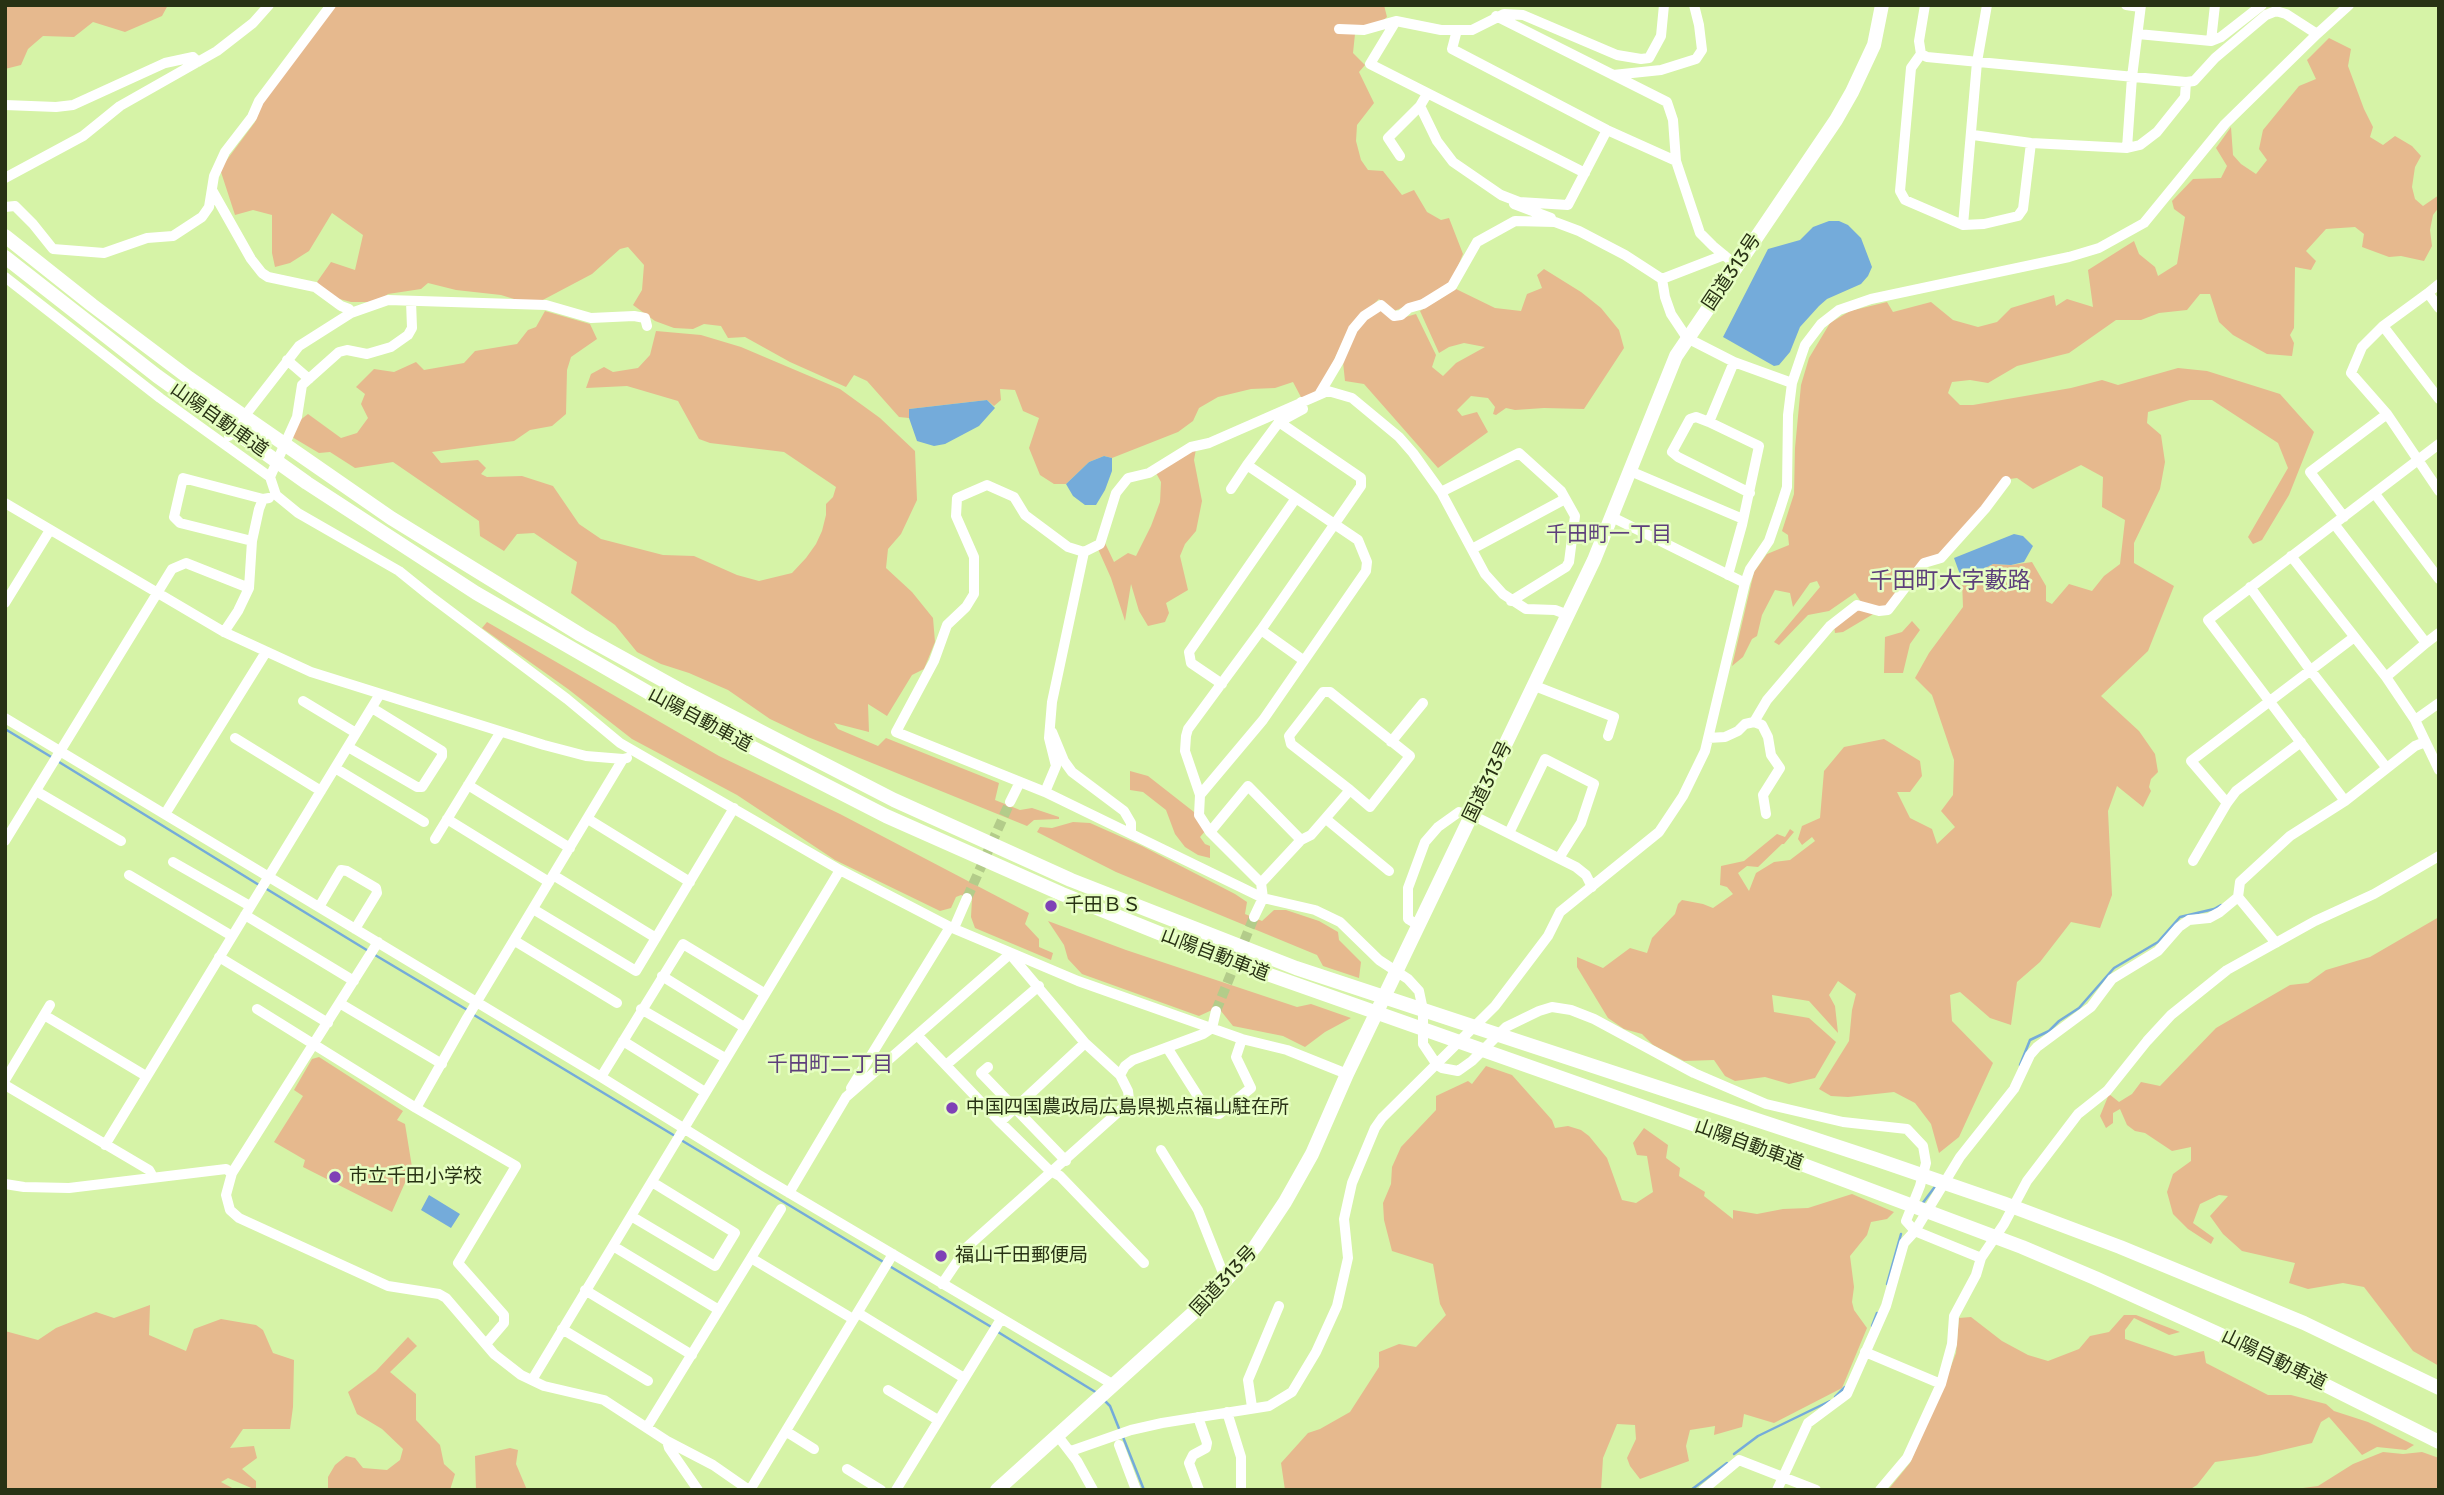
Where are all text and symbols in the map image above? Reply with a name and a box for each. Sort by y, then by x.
street label: 国道313号 [1698,229,1766,315]
street label: 山陽自動車道 [166,378,272,462]
district label: 千田町一丁目 [1546,522,1672,548]
district label: 千田町大字藪路 [1870,567,2030,595]
street label: 山陽自動車道 [644,683,756,757]
street label: 国道313号 [1459,738,1517,826]
place label: 千田ＢＳ [1065,895,1141,917]
marker: 千田ＢＳ [1043,898,1059,914]
street label: 山陽自動車道 [1158,924,1272,986]
district label: 千田町二丁目 [767,1052,893,1078]
place label: 中国四国農政局広島県拠点福山駐在所 [966,1097,1289,1119]
marker: 中国四国農政局広島県拠点福山駐在所 [944,1100,960,1116]
street label: 山陽自動車道 [1692,1115,1806,1175]
place label: 市立千田小学校 [349,1166,482,1188]
marker: 市立千田小学校 [327,1169,343,1185]
street label: 国道313号 [1186,1241,1262,1321]
place label: 福山千田郵便局 [955,1245,1088,1267]
marker: 福山千田郵便局 [933,1248,949,1264]
street label: 山陽自動車道 [2218,1325,2330,1395]

